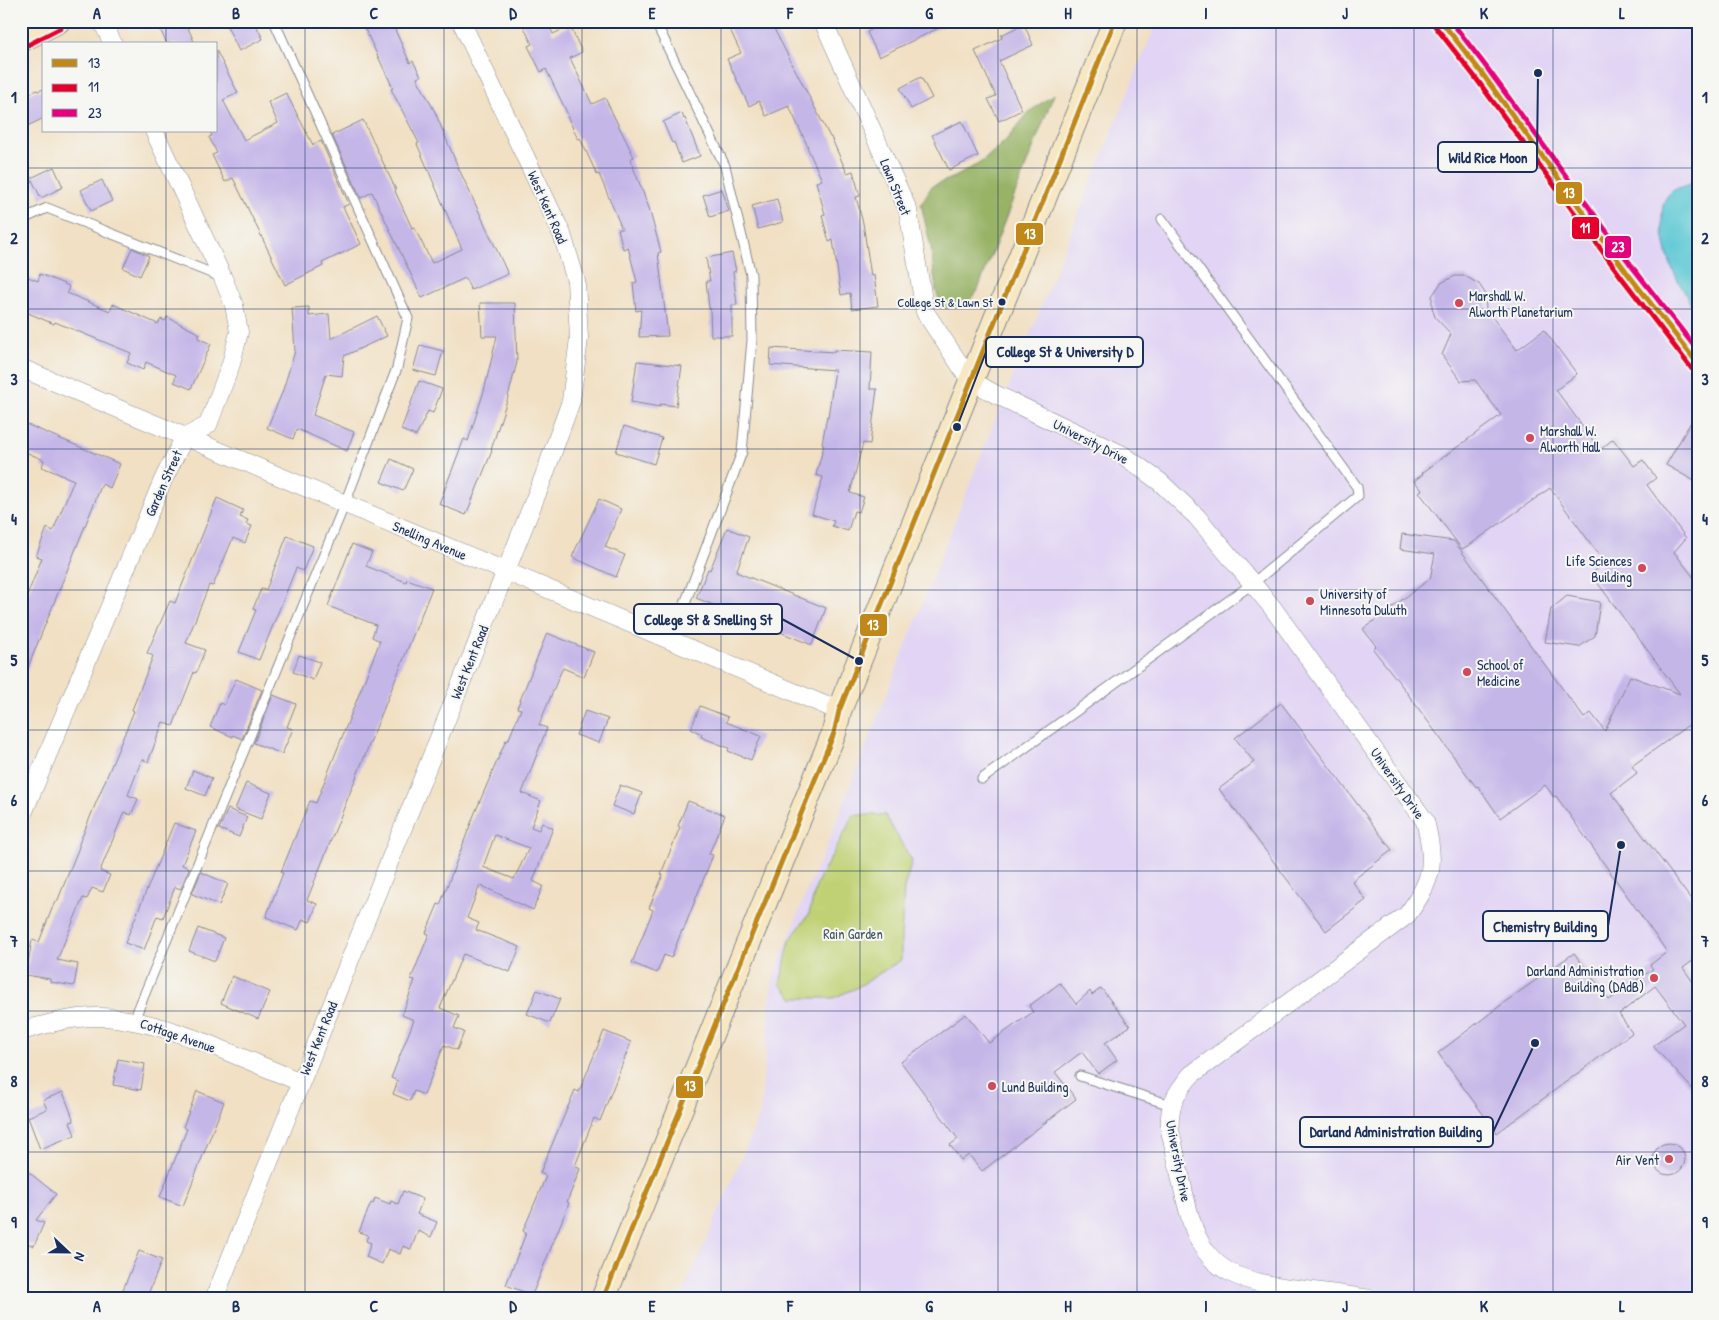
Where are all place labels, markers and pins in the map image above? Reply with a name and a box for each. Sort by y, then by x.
callout: Wild Rice Moon [1438,142,1537,172]
place label: Marshall W. Alworth Planetarium [1469,286,1573,321]
place label: College St & Lawn St [897,293,994,311]
marker: College St & Lawn St [997,297,1007,307]
marker: Marshall W. Alworth Planetarium [1453,297,1465,309]
callout: College St & University D [986,337,1143,367]
place label: Marshall W. Alworth Hall [1540,421,1601,456]
marker: Marshall W. Alworth Hall [1524,432,1536,444]
place label: Life Sciences Building [1567,551,1632,587]
marker: Life Sciences Building [1636,562,1648,574]
place label: University of Minnesota Duluth [1320,584,1407,619]
marker: University of Minnesota Duluth [1304,595,1316,607]
callout: College St & Snelling St [634,604,782,634]
place label: School of Medicine [1477,655,1524,690]
marker: School of Medicine [1461,666,1473,678]
callout: Chemistry Building [1483,911,1608,941]
place label: Darland Administration Building (DAdB) [1527,961,1644,997]
marker: Darland Administration Building (DAdB) [1648,972,1660,984]
place label: Lund Building [1002,1077,1069,1097]
marker: Lund Building [986,1080,998,1092]
callout: Darland Administration Building [1300,1117,1493,1147]
place label: Air Vent [1616,1150,1659,1169]
marker: Air Vent [1663,1153,1675,1165]

